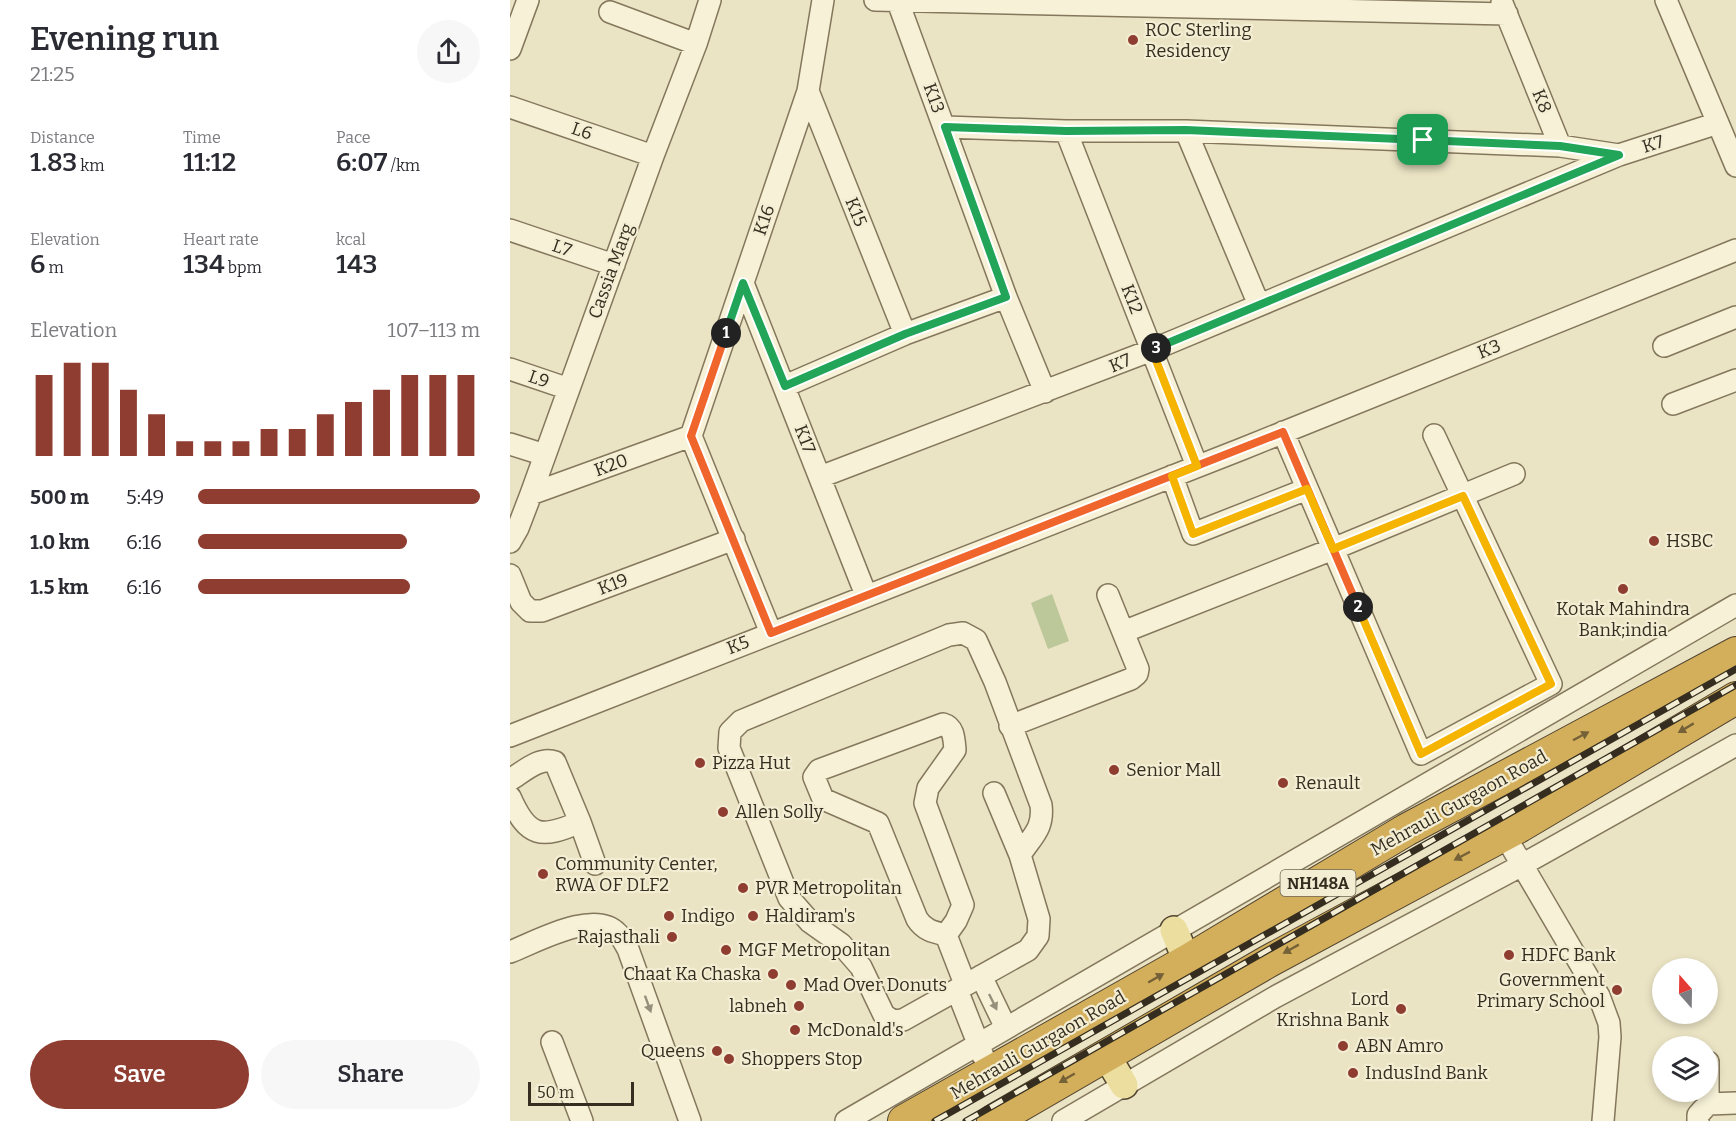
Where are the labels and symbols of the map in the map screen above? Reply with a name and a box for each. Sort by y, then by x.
place label: ROC Sterling Residency [1145,19,1252,62]
marker: ROC Sterling Residency [1126,33,1140,47]
street label: K13 [918,80,950,116]
street label: K8 [1527,86,1557,116]
pin [1397,114,1448,165]
street label: L6 [569,117,595,145]
street label: K7 [1639,130,1667,158]
street label: K15 [840,194,872,230]
street label: K16 [749,202,779,238]
street label: Cassia Marg [584,220,638,322]
street label: L7 [549,235,575,261]
street label: K12 [1116,281,1148,317]
pin: 1 [711,318,741,348]
pin: 3 [1141,333,1171,363]
street label: K3 [1474,334,1504,364]
street label: K7 [1106,349,1134,377]
street label: L9 [526,365,552,393]
street label: K17 [790,422,820,456]
street label: K20 [591,449,631,481]
place label: HSBC [1666,530,1713,552]
marker: HSBC [1647,534,1661,548]
street label: K19 [595,568,631,600]
marker: Kotak Mahindra Bank;india [1616,582,1630,596]
pin: 2 [1343,592,1373,622]
place label: Kotak Mahindra Bank;india [1556,598,1690,641]
street label: K5 [724,631,752,659]
one-way arrow [1678,722,1694,733]
one-way arrow [1573,731,1590,741]
street label: Mehrauli Gurgaon Road [1367,745,1551,861]
place label: Pizza Hut [712,752,791,774]
marker: Pizza Hut [693,756,707,770]
place label: Senior Mall [1126,759,1221,781]
marker: Senior Mall [1107,763,1121,777]
place label: Renault [1295,772,1361,794]
marker: Renault [1276,776,1290,790]
place label: Allen Solly [735,801,824,823]
marker: Allen Solly [716,805,730,819]
one-way arrow [1453,851,1470,861]
place label: Community Center, RWA OF DLF2 [555,853,717,896]
marker: Community Center, RWA OF DLF2 [536,867,550,881]
road number: NH148A [1280,870,1356,896]
place label: PVR Metropolitan [755,877,902,899]
marker: PVR Metropolitan [736,881,750,895]
place label: Indigo [681,905,735,927]
place label: Haldiram's [765,905,855,927]
marker: Indigo [662,909,676,923]
marker: Haldiram's [746,909,760,923]
place label: Rajasthali [577,926,660,948]
marker: Rajasthali [665,930,679,944]
place label: MGF Metropolitan [738,939,891,961]
marker: MGF Metropolitan [719,943,733,957]
one-way arrow [1282,944,1299,954]
place label: HDFC Bank [1521,944,1617,966]
marker: HDFC Bank [1502,948,1516,962]
north arrow [1652,958,1718,1024]
place label: Chaat Ka Chaska [623,963,761,985]
marker: Chaat Ka Chaska [766,967,780,981]
place label: Government Primary School [1476,969,1605,1012]
one-way arrow [1148,973,1165,983]
place label: Mad Over Donuts [803,974,947,996]
marker: Mad Over Donuts [784,978,798,992]
marker: Government Primary School [1610,983,1624,997]
street label: Mehrauli Gurgaon Road [947,986,1130,1104]
place label: Lord Krishna Bank [1276,988,1390,1031]
one-way arrow [989,993,998,1010]
one-way arrow [643,995,653,1013]
place label: labneh [729,995,787,1017]
marker: labneh [792,999,806,1013]
marker: Lord Krishna Bank [1394,1002,1408,1016]
place label: McDonald's [807,1019,904,1041]
marker: McDonald's [788,1023,802,1037]
place label: ABN Amro [1355,1035,1444,1057]
marker: ABN Amro [1336,1039,1350,1053]
place label: Queens [641,1040,705,1062]
marker: Queens [710,1044,724,1058]
place label: Shoppers Stop [741,1048,862,1070]
marker: Shoppers Stop [722,1052,736,1066]
place label: IndusInd Bank [1365,1062,1489,1084]
marker: IndusInd Bank [1346,1066,1360,1080]
one-way arrow [1058,1073,1075,1083]
scale bar [528,1079,634,1106]

